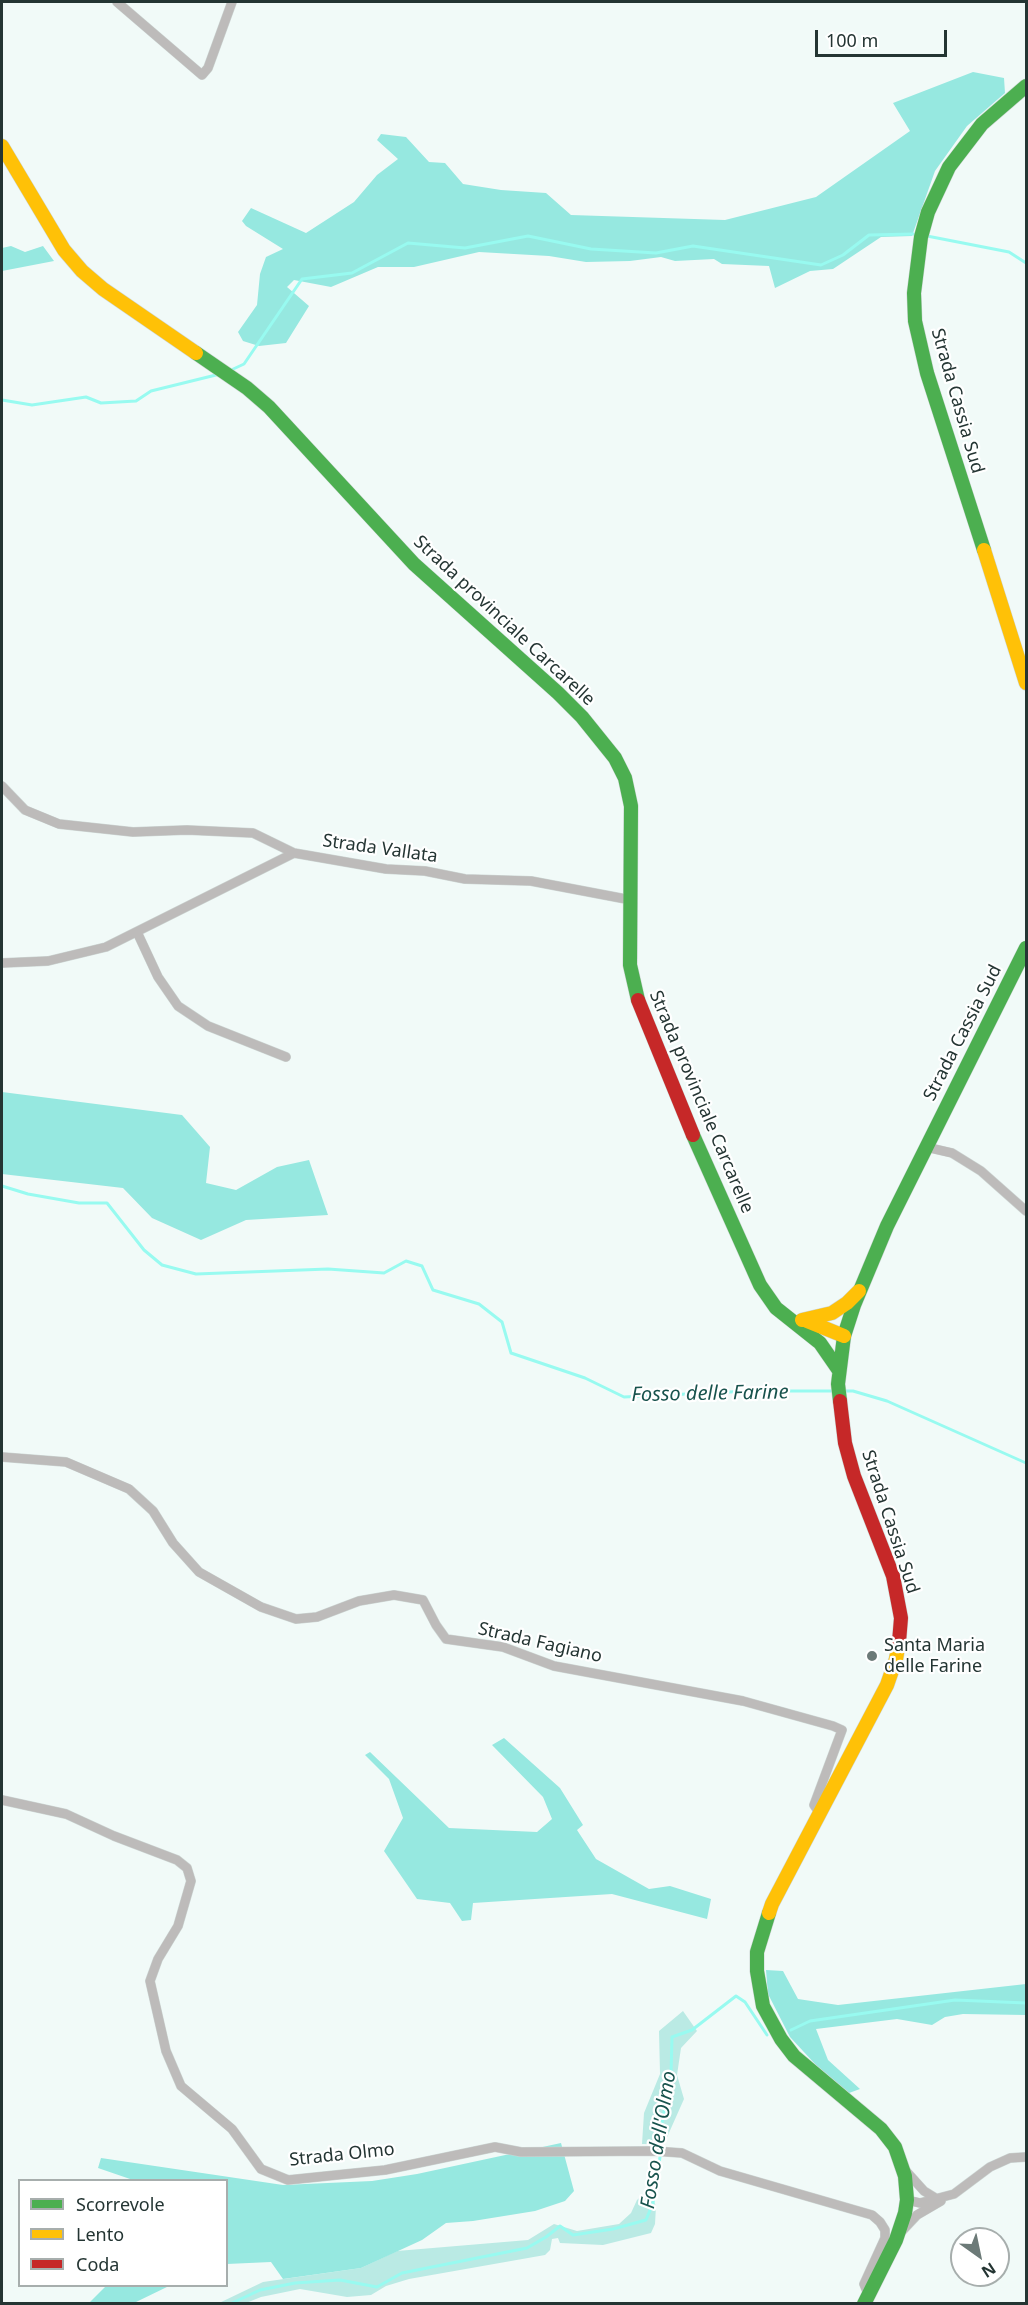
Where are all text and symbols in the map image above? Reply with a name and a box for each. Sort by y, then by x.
scale bar [818,18,950,56]
text: 100 m [826,28,878,52]
street label: Strada Cassia Sud [926,326,988,476]
street label: Strada provinciale Carcarelle [409,531,599,711]
street label: Strada Vallata [321,830,439,868]
street label: Strada Cassia Sud [919,961,1007,1105]
street label: Strada provinciale Carcarelle [644,987,758,1217]
water label: Fosso delle Farine [631,1381,789,1407]
street label: Strada Cassia Sud [857,1448,923,1596]
street label: Strada Fagiano [476,1618,604,1668]
place label: Santa Maria delle Farine [884,1635,985,1678]
marker: Santa Maria delle Farine [865,1649,879,1663]
water label: Fosso dell'Olmo [636,2069,682,2211]
street label: Strada Olmo [288,2139,396,2171]
legend [18,2179,228,2287]
text: Scorrevole [76,2192,165,2216]
text: Lento [76,2222,124,2246]
north arrow [950,2227,1010,2287]
text: Coda [76,2252,119,2276]
text: N [977,2258,1000,2283]

